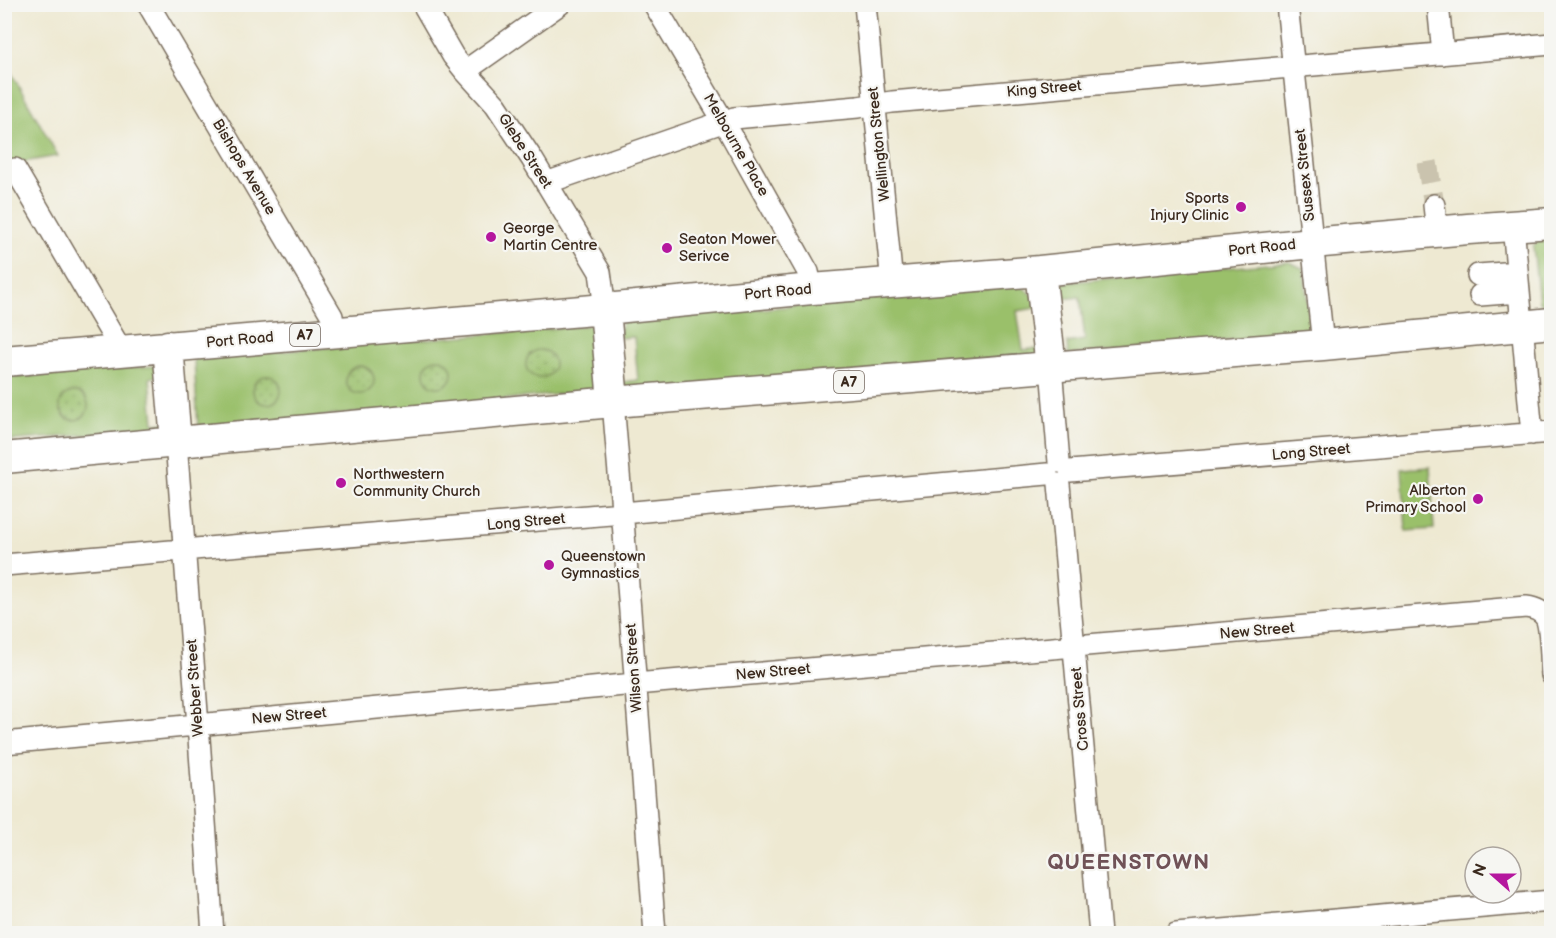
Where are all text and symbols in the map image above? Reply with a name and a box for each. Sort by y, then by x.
street label: King Street [1006,76,1083,102]
street label: Wellington Street [863,85,894,202]
street label: Melbourne Place [699,90,773,200]
street label: Glebe Street [494,110,557,192]
street label: Bishops Avenue [208,116,280,218]
street label: Sussex Street [1291,127,1319,222]
place label: Sports Injury Clinic [1150,189,1230,225]
marker: Sports Injury Clinic [1234,200,1248,214]
place label: George Martin Centre [503,219,597,255]
marker: George Martin Centre [484,230,498,244]
place label: Seaton Mower Serivce [679,230,777,266]
street label: Port Road [1227,235,1297,261]
marker: Seaton Mower Serivce [660,241,674,255]
street label: Port Road [743,280,813,304]
road number: A7 [290,324,320,346]
street label: Port Road [205,328,275,352]
road number: A7 [834,371,864,393]
street label: Long Street [1271,439,1351,465]
place label: Northwestern Community Church [353,465,480,501]
marker: Northwestern Community Church [334,476,348,490]
place label: Alberton Primary School [1365,481,1466,517]
marker: Alberton Primary School [1471,492,1485,506]
street label: Long Street [486,509,566,535]
place label: Queenstown Gymnastics [561,547,646,583]
marker: Queenstown Gymnastics [542,558,556,572]
street label: New Street [1219,618,1296,644]
street label: Wilson Street [621,622,647,713]
street label: Webber Street [182,638,208,737]
street label: New Street [735,659,812,685]
street label: Cross Street [1067,666,1093,752]
street label: New Street [251,703,328,729]
north arrow [1463,845,1523,905]
district label: QUEENSTOWN [1047,850,1211,875]
text: N [1469,861,1491,879]

